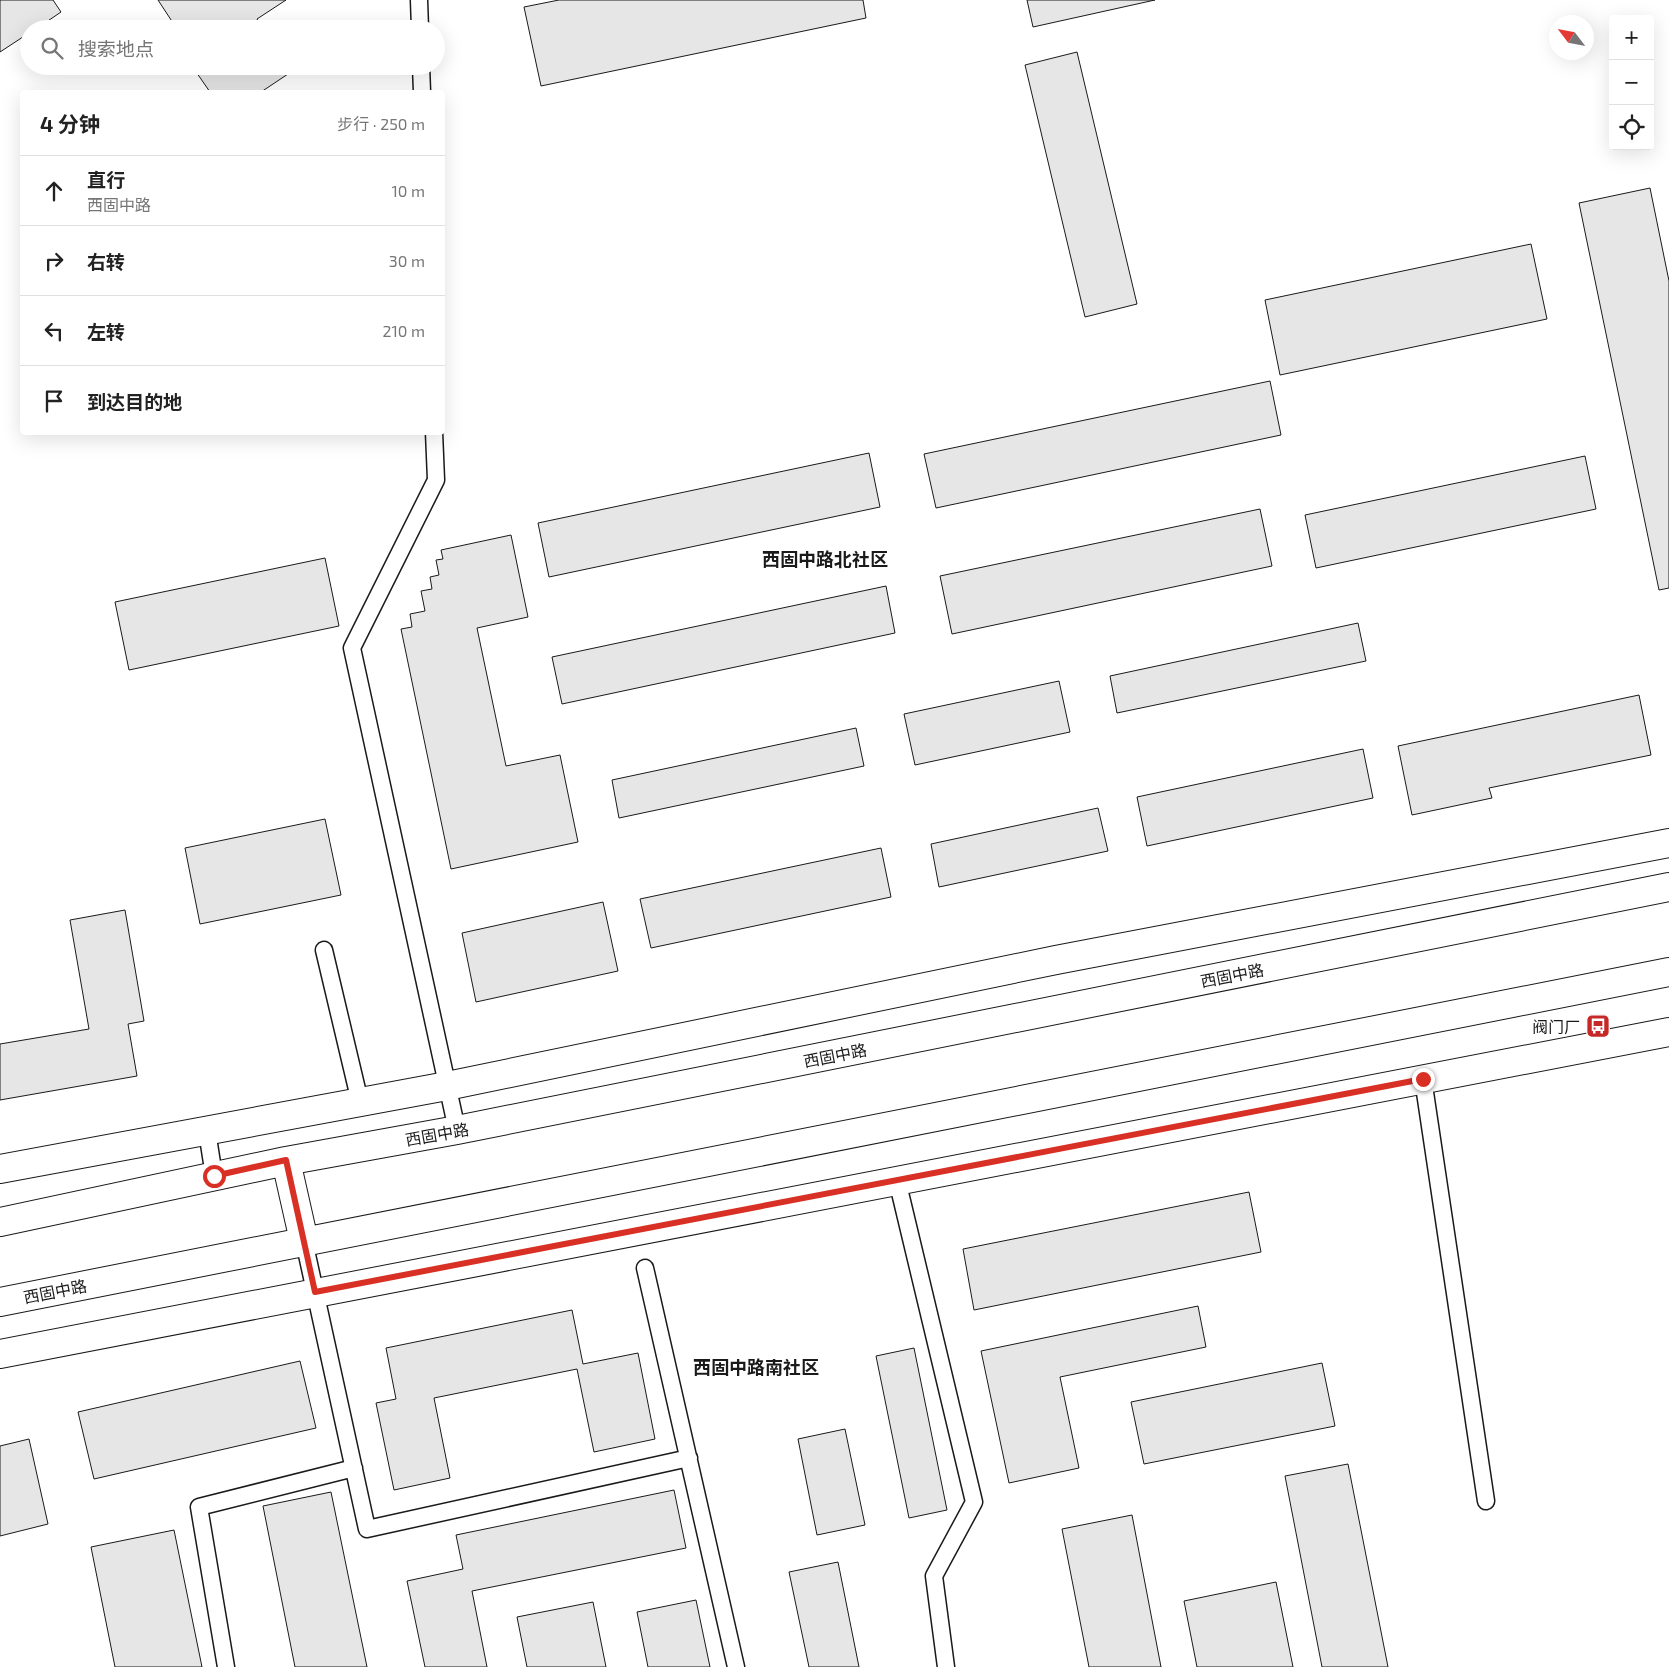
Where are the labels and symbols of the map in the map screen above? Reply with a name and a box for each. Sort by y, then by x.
north arrow [1549,15,1594,60]
district label: 西固中路北社区 [762,548,888,570]
street label: 西固中路 [1199,960,1265,990]
bus stop icon: 阀门厂 [1585,1013,1611,1039]
place label: 阀门厂 [1532,1017,1580,1036]
street label: 西固中路 [802,1040,868,1070]
route end [1412,1068,1435,1091]
street label: 西固中路 [404,1119,470,1149]
route start [203,1165,226,1188]
street label: 西固中路 [22,1276,88,1306]
district label: 西固中路南社区 [693,1356,819,1378]

